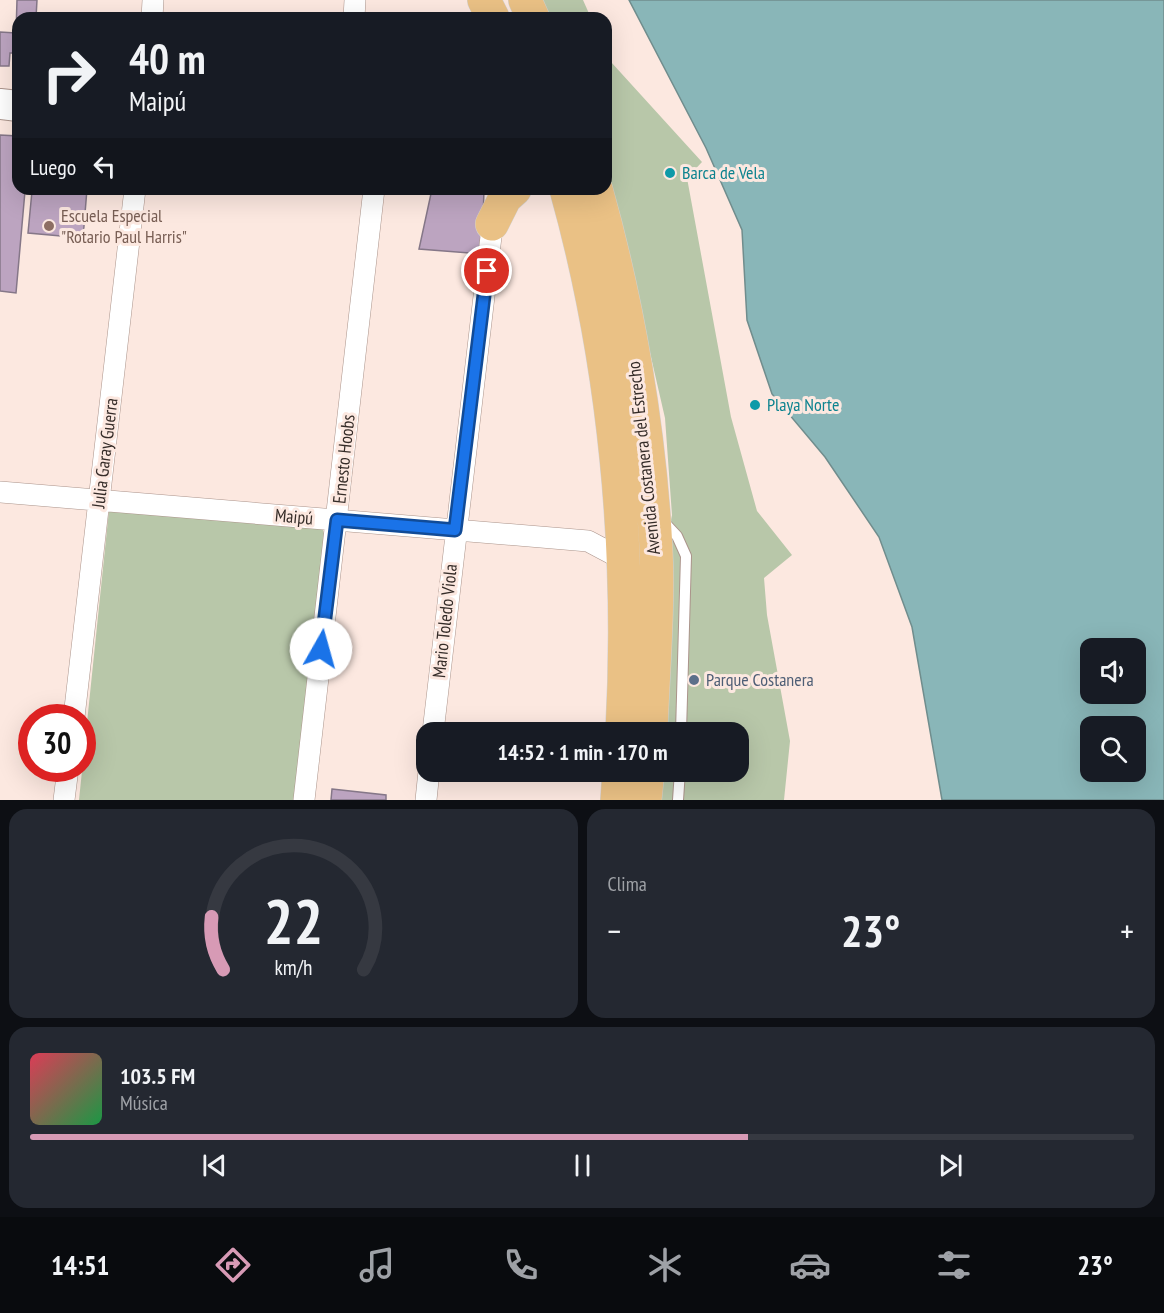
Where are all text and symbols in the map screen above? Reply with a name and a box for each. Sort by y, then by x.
text: 40 m [129,31,206,86]
icon: right [30,36,108,114]
text: Maipú [129,84,186,118]
icon: left [88,150,121,183]
text: Luego [30,153,76,181]
place label: Barca de Vela [682,161,765,184]
marker: Barca de Vela [663,166,677,180]
place label: Escuela Especial "Rotario Paul Harris" [61,204,187,248]
marker: Escuela Especial "Rotario Paul Harris" [42,219,56,233]
pin [461,245,512,296]
icon: arrive [470,254,503,287]
street label: Avenida Costanera del Estrecho [622,360,665,556]
place label: Playa Norte [767,393,839,416]
street label: Julia Garay Guerra [86,397,123,510]
marker: Playa Norte [748,398,762,412]
street label: Ernesto Hoobs [327,413,360,505]
street label: Maipú [274,503,314,530]
street label: Mario Toledo Viola [427,563,462,679]
position arrow [289,617,353,681]
map controls [1080,638,1146,782]
button: sound [1080,638,1146,704]
place label: Parque Costanera [706,668,814,691]
marker: Parque Costanera [687,673,701,687]
speed limit sign: 30 [18,704,96,782]
button: search [1080,716,1146,782]
text: 14:52 · 1 min · 170 m [497,738,668,766]
text: Clima [608,871,647,897]
text: 22 [263,880,323,961]
text: 23° [841,901,900,959]
text: − [608,909,621,952]
text: + [1120,909,1134,952]
text: km/h [274,954,312,982]
text: 103.5 FM [120,1062,195,1090]
text: Música [120,1090,168,1116]
icon: previous [198,1149,231,1182]
icon: pause [566,1149,599,1182]
icon: next [934,1149,967,1182]
icon: directions [212,1244,254,1286]
icon: music [356,1244,398,1286]
icon: phone [500,1244,542,1286]
icon: climate [644,1244,686,1286]
icon: car [789,1244,831,1286]
icon: filters [933,1244,975,1286]
text: 14:51 [51,1248,110,1282]
text: 23° [1077,1248,1113,1282]

